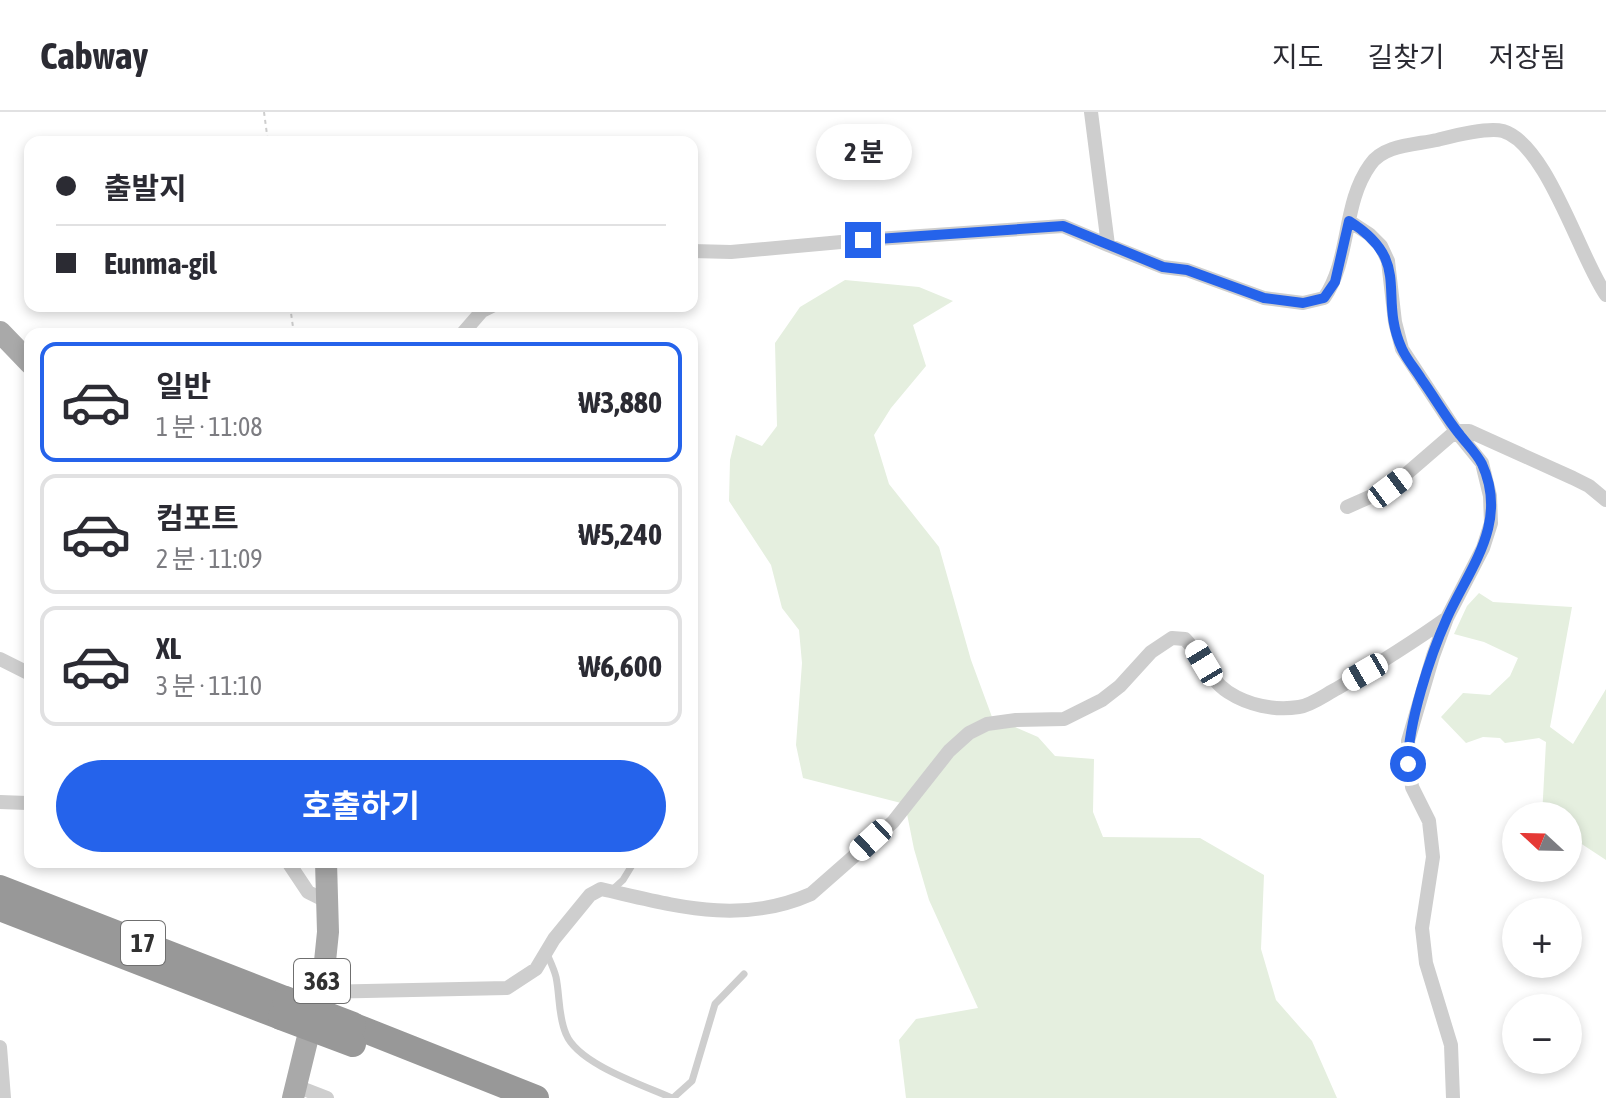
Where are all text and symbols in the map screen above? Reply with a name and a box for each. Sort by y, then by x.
text: Cabway [40,34,148,77]
text: 지도 [1272,41,1323,73]
text: 길찾기 [1367,41,1445,73]
text: 저장됨 [1489,41,1566,73]
callout: 2 분 [815,124,911,180]
text: 2 분 [844,137,884,167]
text: 출발지 [104,171,187,205]
route end [845,222,881,258]
text: Eunma-gil [104,246,217,280]
icon: car [60,366,132,438]
text: 일반 [156,369,211,403]
text: ₩3,880 [579,385,662,419]
text: 1 분 · 11:08 [156,412,262,442]
car [1364,464,1416,512]
icon: car [60,498,132,570]
text: 컴포트 [156,501,239,535]
text: ₩5,240 [579,517,662,551]
text: 2 분 · 11:09 [156,544,262,574]
icon: car [60,630,132,702]
text: XL [156,631,181,665]
car [1181,636,1227,690]
text: ₩6,600 [579,649,662,683]
car [1338,650,1392,694]
text: 3 분 · 11:10 [156,671,262,701]
route start [1390,746,1426,782]
button: 호출하기 [56,760,666,852]
north arrow [1502,802,1582,882]
map controls [1502,802,1582,1074]
car [845,815,897,865]
button: + [1502,898,1582,978]
road number: 17 [121,921,165,965]
road number: 363 [294,959,350,1003]
button: − [1502,994,1582,1074]

